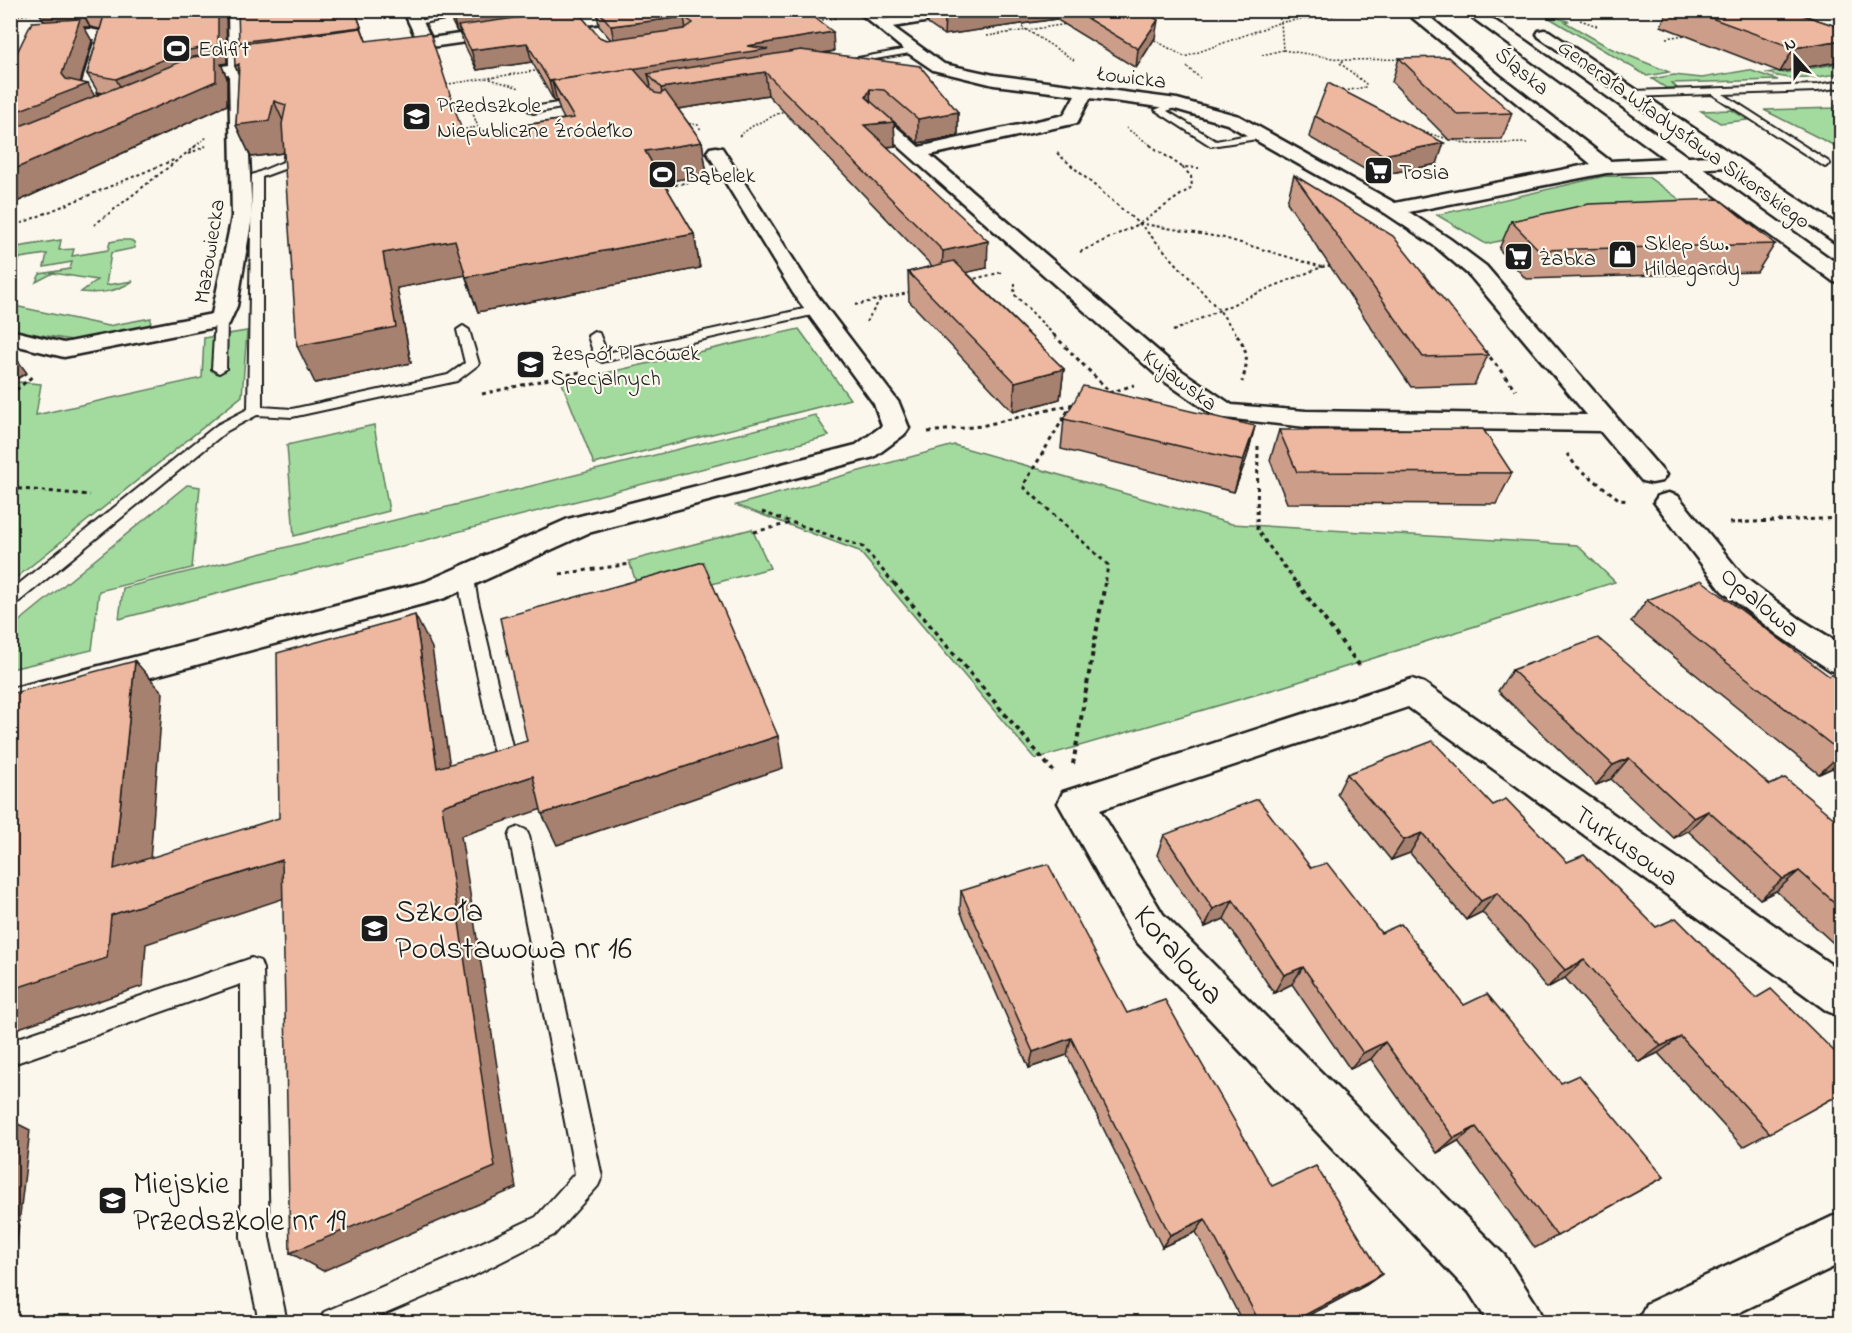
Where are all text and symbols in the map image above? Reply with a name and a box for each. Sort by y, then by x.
north arrow [1765,27,1825,87]
sports icon: Edifit [161,32,193,64]
text: N [1781,32,1800,58]
street label: Generała Władysława Sikorskiego [1550,33,1816,239]
place label: Edifit [198,35,250,67]
street label: Śląska [1487,40,1555,104]
street label: Łowicka [1094,59,1168,99]
place label: Przedszkole Niepubliczne Źródełko [437,91,633,148]
school or university icon: Przedszkole Niepubliczne Źródełko [400,101,432,133]
supermarket icon: Tosia [1362,155,1394,187]
sports icon: Bąbelek [647,158,679,190]
place label: Tosia [1399,158,1449,190]
place label: Bąbelek [683,161,756,193]
street label: Mazowiecka [187,197,235,306]
place label: Sklep św. Hildegardy [1644,229,1740,287]
shop icon: Sklep św. Hildegardy [1607,239,1639,271]
supermarket icon: Żabka [1502,241,1534,273]
place label: Żabka [1539,244,1596,276]
place label: Zespół Placówek Specjalnych [551,339,700,397]
street label: Kujawska [1135,343,1223,420]
school or university icon: Zespół Placówek Specjalnych [514,349,546,381]
street label: Opalowa [1711,558,1807,648]
street label: Turkusowa [1565,797,1685,898]
place label: Szkoła Podstawowa nr 16 [395,890,632,974]
street label: Koralowa [1120,896,1234,1017]
school or university icon: Szkoła Podstawowa nr 16 [358,912,390,944]
place label: Miejskie Przedszkole nr 19 [133,1162,346,1246]
school or university icon: Miejskie Przedszkole nr 19 [96,1184,128,1216]

